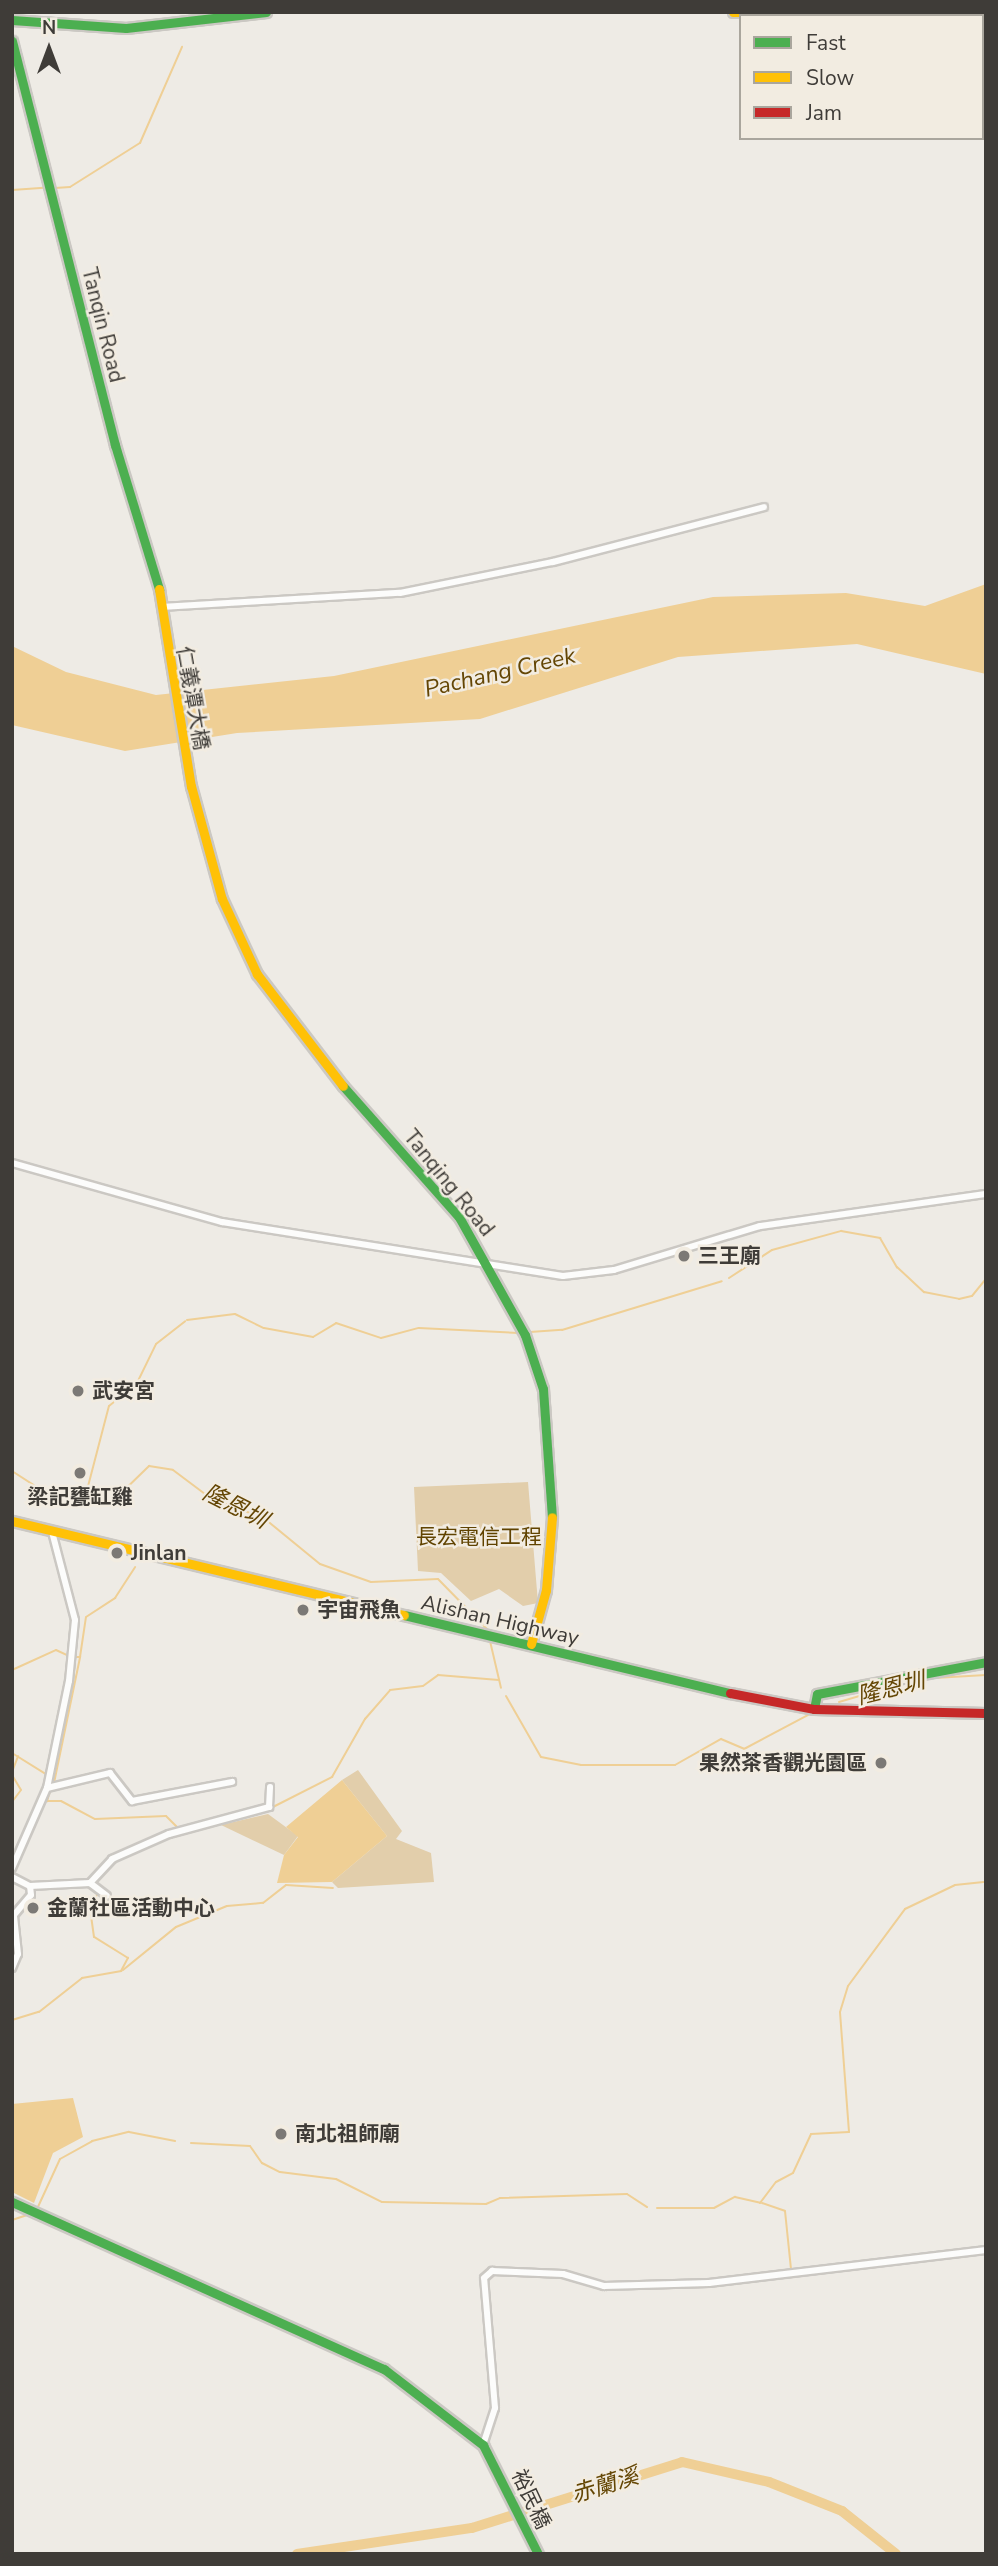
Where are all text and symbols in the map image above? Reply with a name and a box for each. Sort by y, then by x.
north arrow [14,14,84,84]
legend [739,14,984,140]
text: N [42,15,56,41]
text: Fast [806,29,846,57]
text: Slow [806,64,854,92]
text: Jam [806,99,842,127]
street label: Tanqin Road [77,265,129,385]
water label: Pachang Creek [422,642,578,704]
street label: 仁義潭大橋 [171,644,215,752]
street label: Tanqing Road [398,1125,500,1241]
place label: 三王廟 [698,1243,761,1269]
marker: 三王廟 [676,1248,692,1264]
place label: 武安宮 [92,1378,155,1404]
marker: 武安宮 [70,1383,86,1399]
marker: 梁記甕缸雞 [72,1465,88,1481]
water label: 隆恩圳 [198,1479,272,1535]
place label: 梁記甕缸雞 [28,1484,132,1510]
park label: 長宏電信工程 [416,1524,542,1550]
place label: Jinlan [131,1540,187,1566]
marker: Jinlan [109,1545,125,1561]
street label: Alishan Highway [419,1590,581,1650]
place label: 宇宙飛魚 [317,1597,401,1623]
marker: 宇宙飛魚 [295,1602,311,1618]
water label: 隆恩圳 [854,1667,928,1711]
place label: 果然茶香觀光園區 [699,1750,867,1776]
marker: 果然茶香觀光園區 [873,1755,889,1771]
place label: 金蘭社區活動中心 [47,1895,215,1921]
marker: 金蘭社區活動中心 [25,1900,41,1916]
place label: 南北祖師廟 [295,2121,400,2147]
marker: 南北祖師廟 [273,2126,289,2142]
water label: 赤蘭溪 [568,2463,642,2509]
street label: 裕民橋 [506,2465,556,2533]

